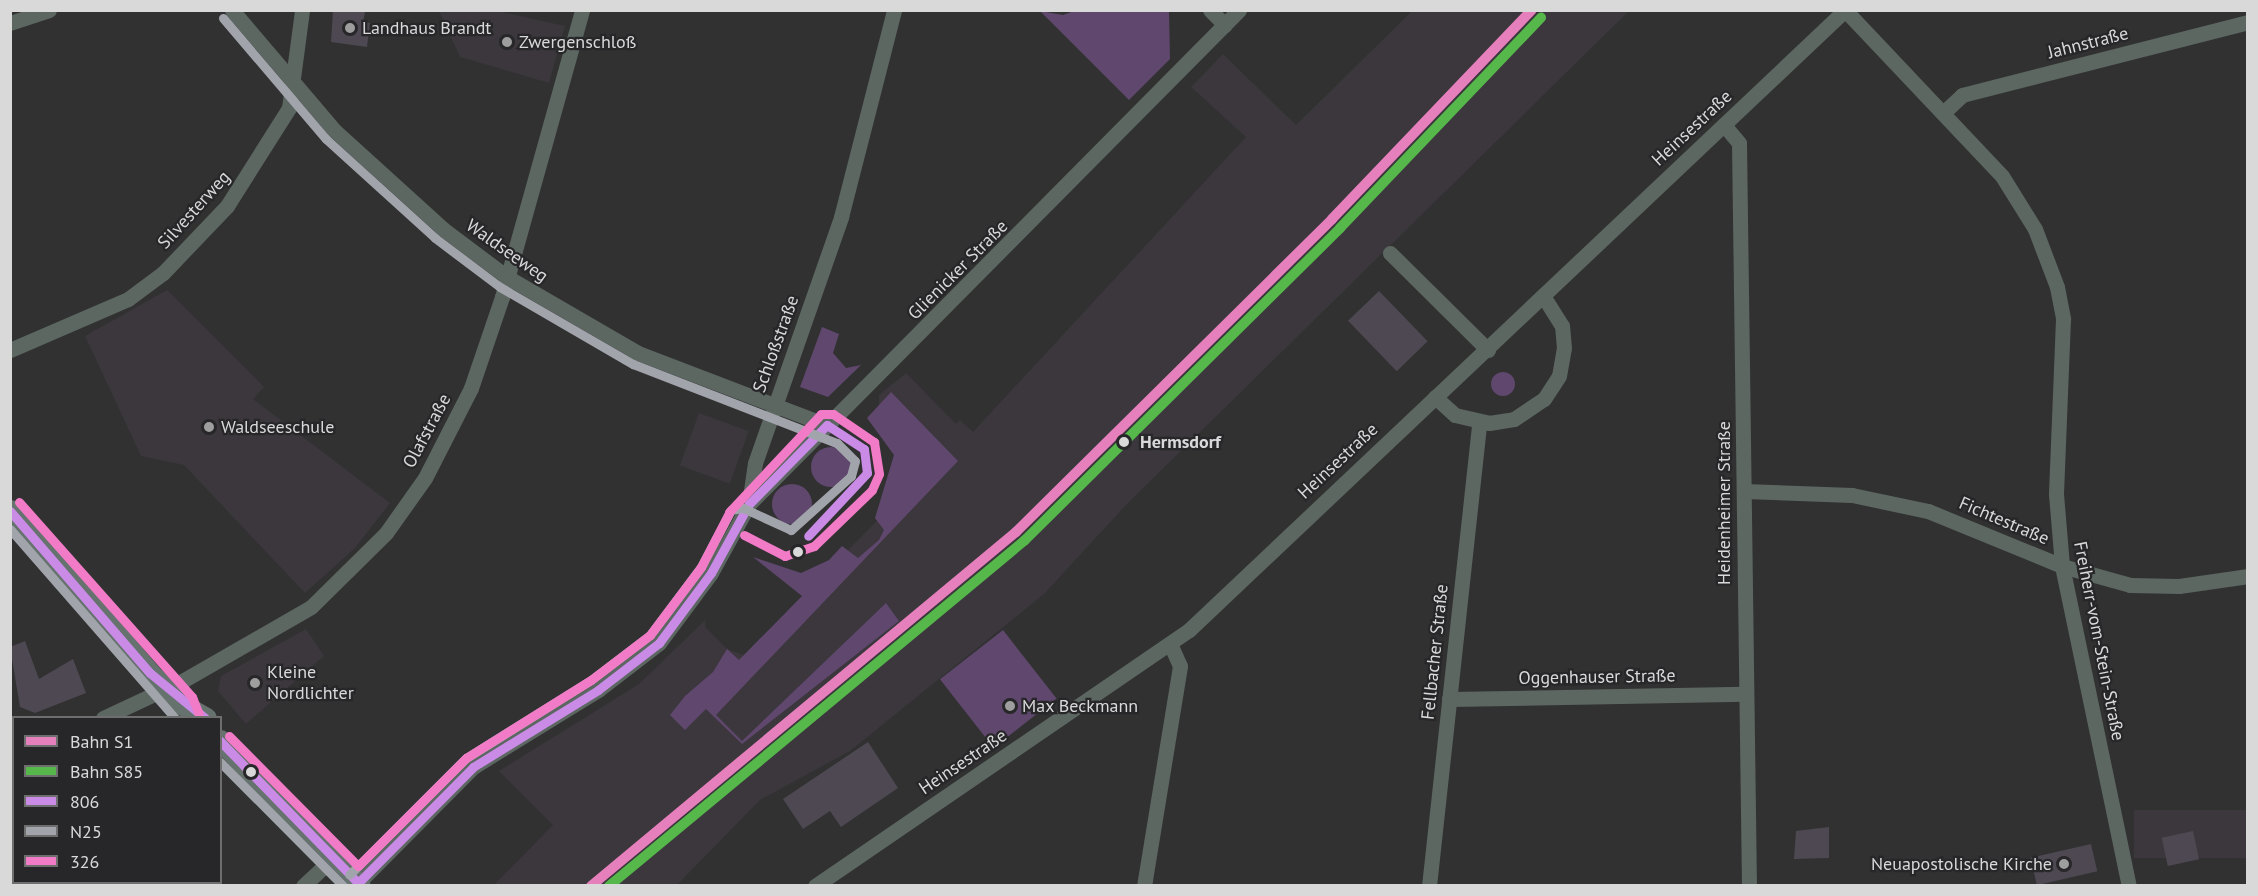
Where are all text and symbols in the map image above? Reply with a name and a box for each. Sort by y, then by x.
place label: Landhaus Brandt [362,17,491,39]
marker: Landhaus Brandt [343,21,357,35]
street label: Jahnstraße [2045,23,2131,63]
place label: Zwergenschloß [519,31,636,53]
marker: Zwergenschloß [500,35,514,49]
street label: Heinsestraße [1648,86,1736,170]
street label: Silvesterweg [153,166,235,254]
street label: Waldseeweg [462,215,552,287]
street label: Glienicker Straße [904,216,1012,324]
street label: Schloßstraße [748,293,804,395]
street label: Olafstraße [399,390,455,472]
place label: Waldseeschule [221,416,334,438]
street label: Heinsestraße [1294,419,1382,503]
marker: Waldseeschule [202,420,216,434]
street label: Heidenheimer Straße [1713,421,1735,585]
marker: Hermsdorf [1113,431,1135,453]
place label: Hermsdorf [1140,431,1221,453]
street label: Fichtestraße [1956,492,2052,550]
street label: Freiherr-vom-Stein-Straße [2069,540,2129,742]
unlabelled marker [792,546,804,558]
street label: Fellbacher Straße [1417,583,1453,721]
place label: Kleine Nordlichter [267,662,354,704]
street label: Oggenhauser Straße [1518,665,1676,689]
marker: Kleine Nordlichter [248,676,262,690]
place label: Max Beckmann [1022,695,1139,717]
marker: Max Beckmann [1003,699,1017,713]
legend [12,716,222,884]
street label: Heinsestraße [915,725,1011,799]
text: Bahn S1 [70,730,133,753]
text: Bahn S85 [70,760,143,783]
unlabelled marker [245,766,257,778]
text: 806 [70,790,99,813]
text: N25 [70,820,102,843]
text: 326 [70,850,99,873]
place label: Neuapostolische Kirche [1871,853,2052,875]
marker: Neuapostolische Kirche [2057,857,2071,871]

